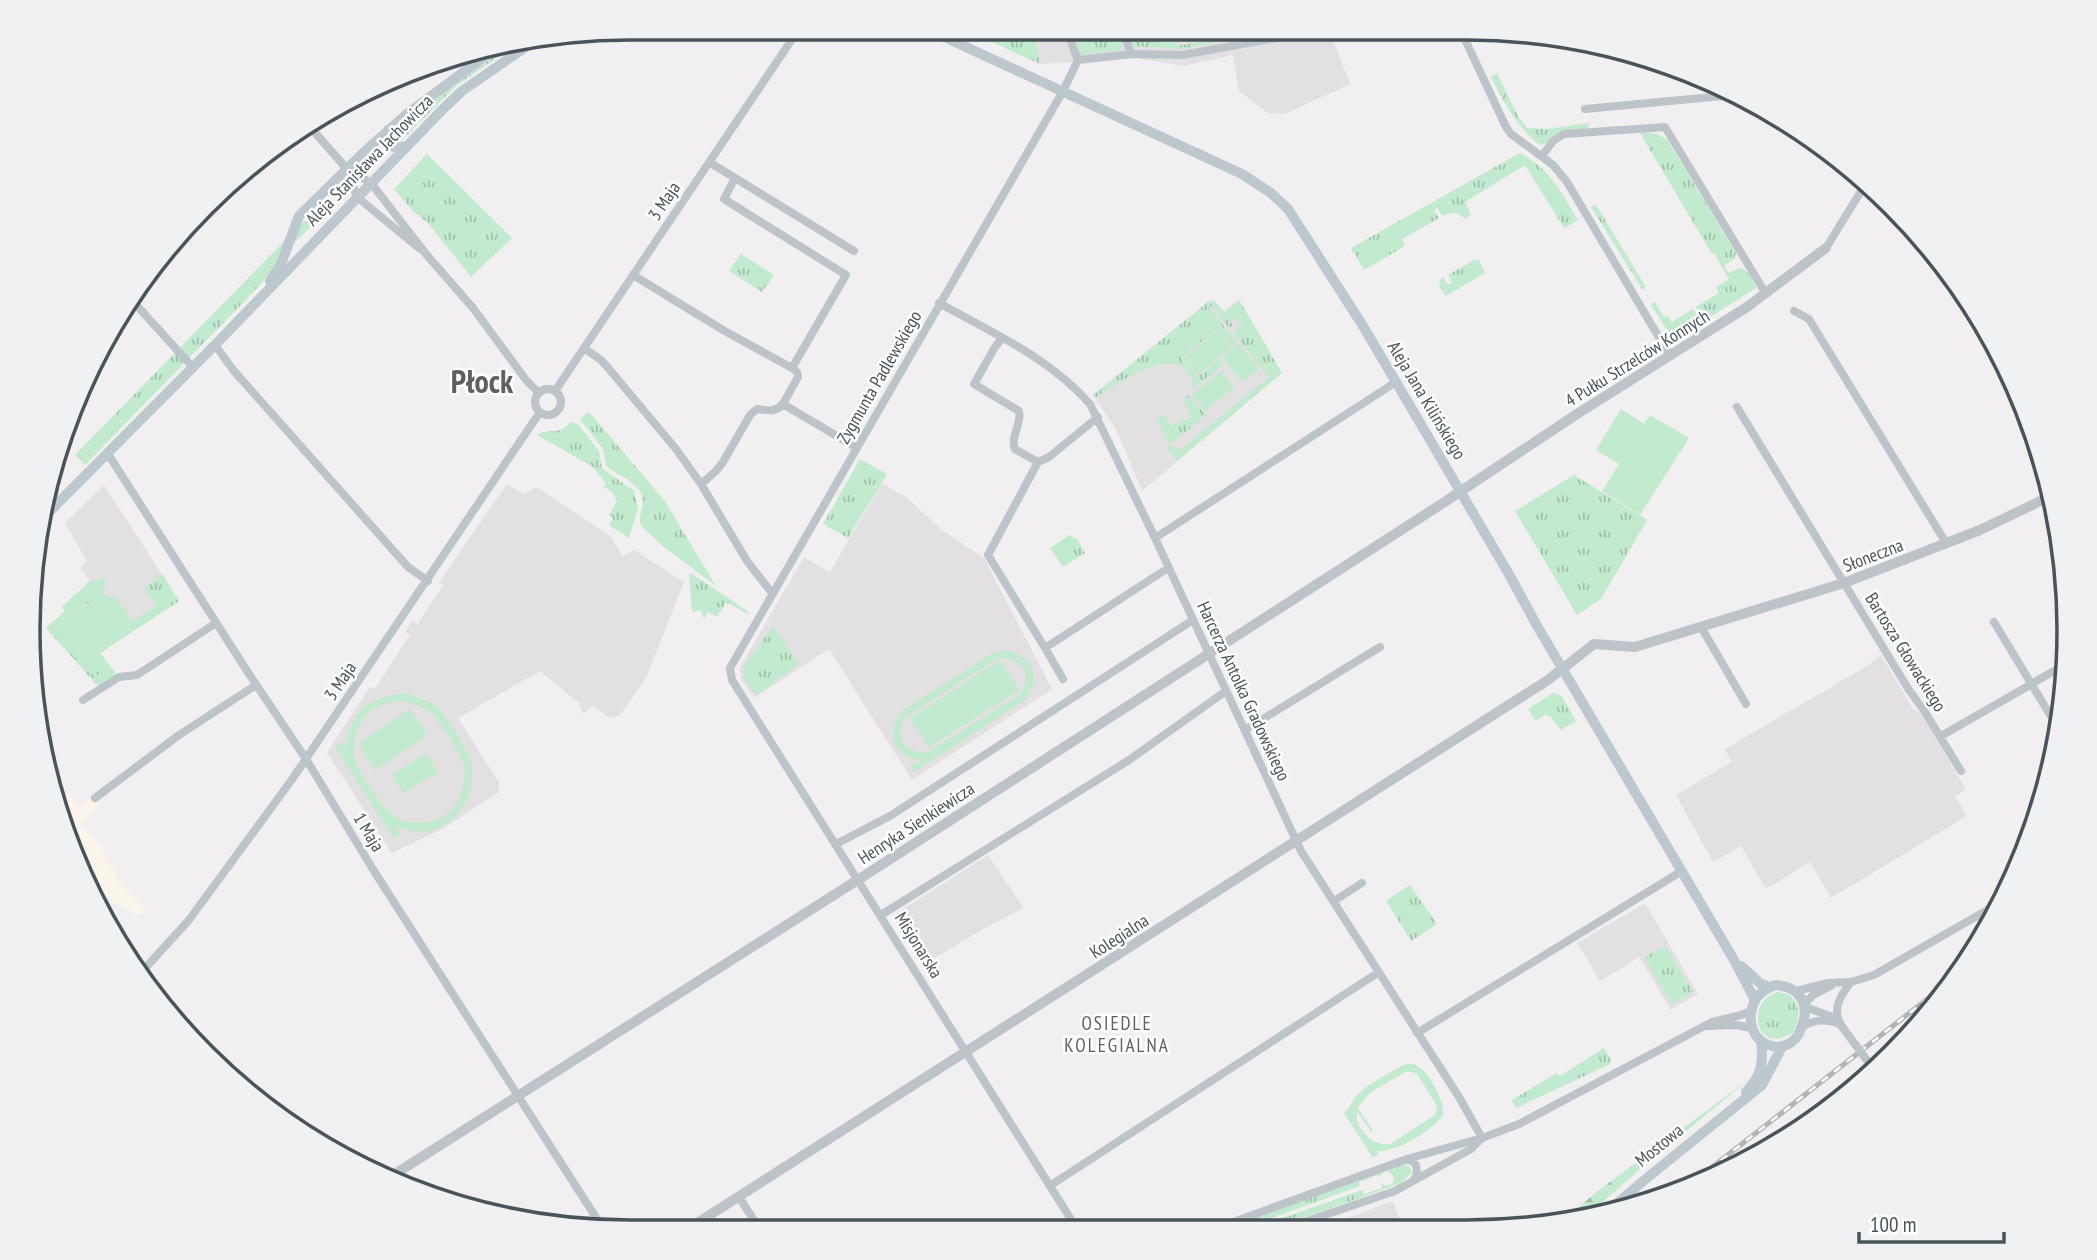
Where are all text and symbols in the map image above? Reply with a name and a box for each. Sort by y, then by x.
street label: Aleja Stanisława Jachowicza [300,90,438,230]
street label: 3 Maja [643,177,685,225]
street label: 4 Pułku Strzelców Konnych [1560,304,1714,412]
street label: Zygmunta Padlewskiego [832,306,927,448]
street label: Aleja Jana Kilińskiego [1383,337,1471,464]
district label: Płock [451,360,514,402]
street label: Słoneczna [1840,533,1906,577]
street label: Bartosza Głowackiego [1860,588,1952,716]
street label: Harcerza Antolka Gradowskiego [1192,598,1296,785]
street label: 3 Maja [319,657,361,705]
street label: Henryka Sienkiewicza [853,777,979,869]
street label: 1 Maja [348,808,390,856]
street label: Misjonarska [890,908,948,982]
street label: Kolegialna [1085,908,1153,964]
district label: OSIEDLE KOLEGIALNA [1064,1011,1170,1057]
street label: Mostowa [1630,1119,1688,1171]
scale bar [1859,1200,2004,1244]
text: 100 m [1870,1211,1916,1238]

